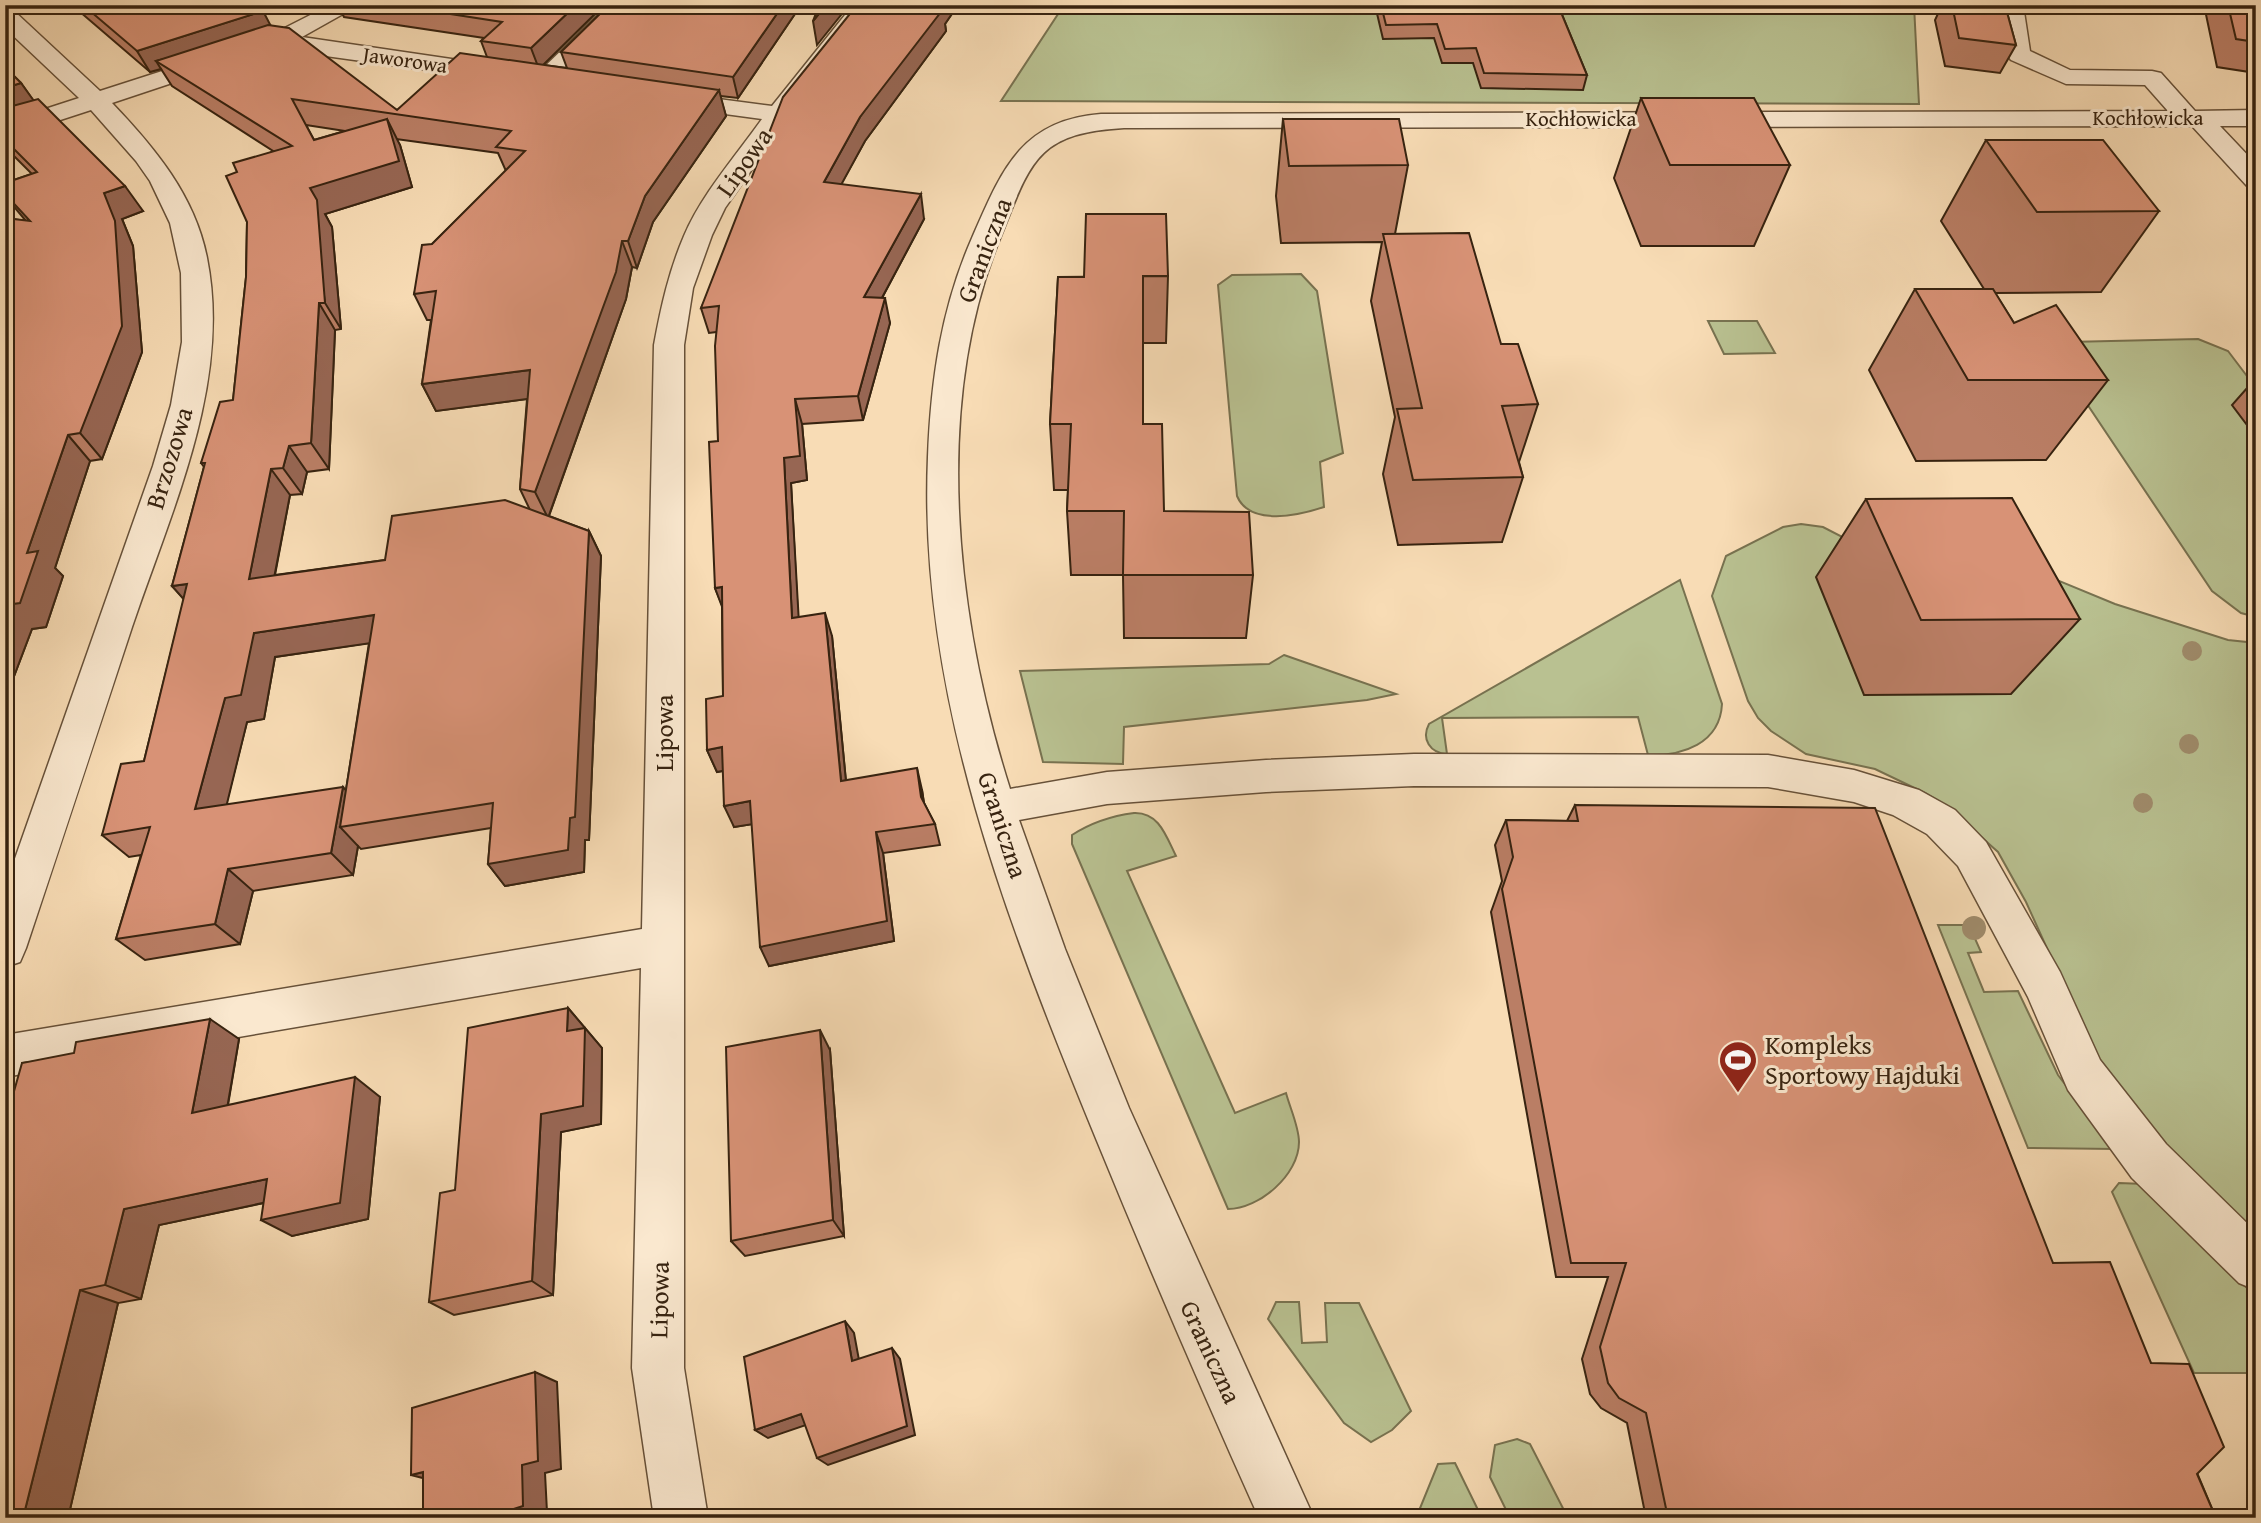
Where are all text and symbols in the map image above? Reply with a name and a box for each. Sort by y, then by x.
street label: Jaworowa [358,38,449,81]
street label: Kochłowicka [2093,102,2204,133]
street label: Kochłowicka [1526,103,1637,134]
street label: Lipowa [705,118,782,205]
street label: Graniczna [946,191,1022,308]
street label: Brzozowa [135,401,203,514]
street label: Lipowa [644,694,683,772]
street label: Graniczna [968,767,1039,884]
place label: Kompleks Sportowy Hajduki [1765,1025,1960,1094]
sports icon: Kompleks Sportowy Hajduki [1717,1039,1759,1094]
street label: Lipowa [638,1260,679,1339]
street label: Graniczna [1171,1294,1253,1410]

